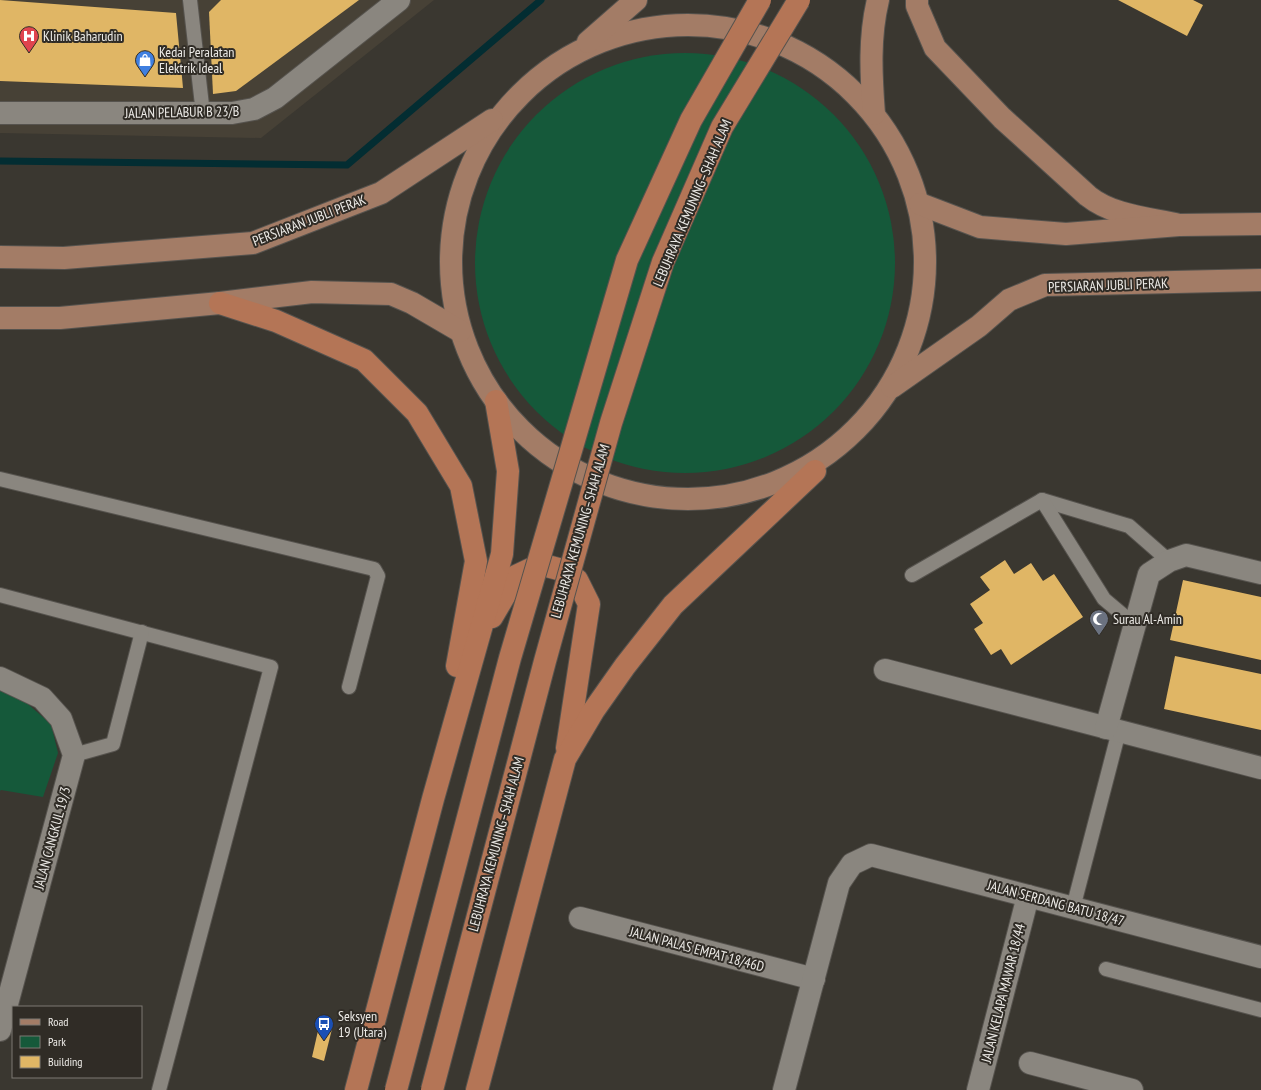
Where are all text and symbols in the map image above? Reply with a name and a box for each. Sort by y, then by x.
hospital icon: Klinik Baharudin [18,25,40,53]
place label: Klinik Baharudin [43,27,123,45]
place label: Kedai Peralatan Elektrik Ideal [159,43,234,77]
shop icon: Kedai Peralatan Elektrik Ideal [134,49,156,77]
street label: JALAN PELABUR B 23/B [124,102,239,122]
street label: LEBUHRAYA KEMUNING–SHAH ALAM [649,117,736,289]
street label: PERSIARAN JUBLI PERAK [250,190,368,250]
street label: PERSIARAN JUBLI PERAK [1048,274,1168,296]
street label: LEBUHRAYA KEMUNING–SHAH ALAM [547,442,613,620]
mosque icon: Surau Al-Amin [1088,608,1110,636]
place label: Surau Al-Amin [1113,610,1182,628]
street label: LEBUHRAYA KEMUNING–SHAH ALAM [464,755,528,933]
street label: JALAN CANGKUL 19/3 [29,785,74,892]
street label: JALAN SERDANG BATU 18/47 [985,876,1126,930]
street label: JALAN KELAPA MAWAR 18/44 [977,921,1029,1066]
street label: JALAN PALAS EMPAT 18/46D [627,922,766,976]
legend [12,1006,142,1078]
place label: Seksyen 19 (Utara) [338,1007,387,1041]
bus stop icon: Seksyen 19 (Utara) [313,1013,335,1041]
text: Road [48,1014,68,1029]
text: Park [48,1034,66,1049]
text: Building [48,1054,83,1069]

